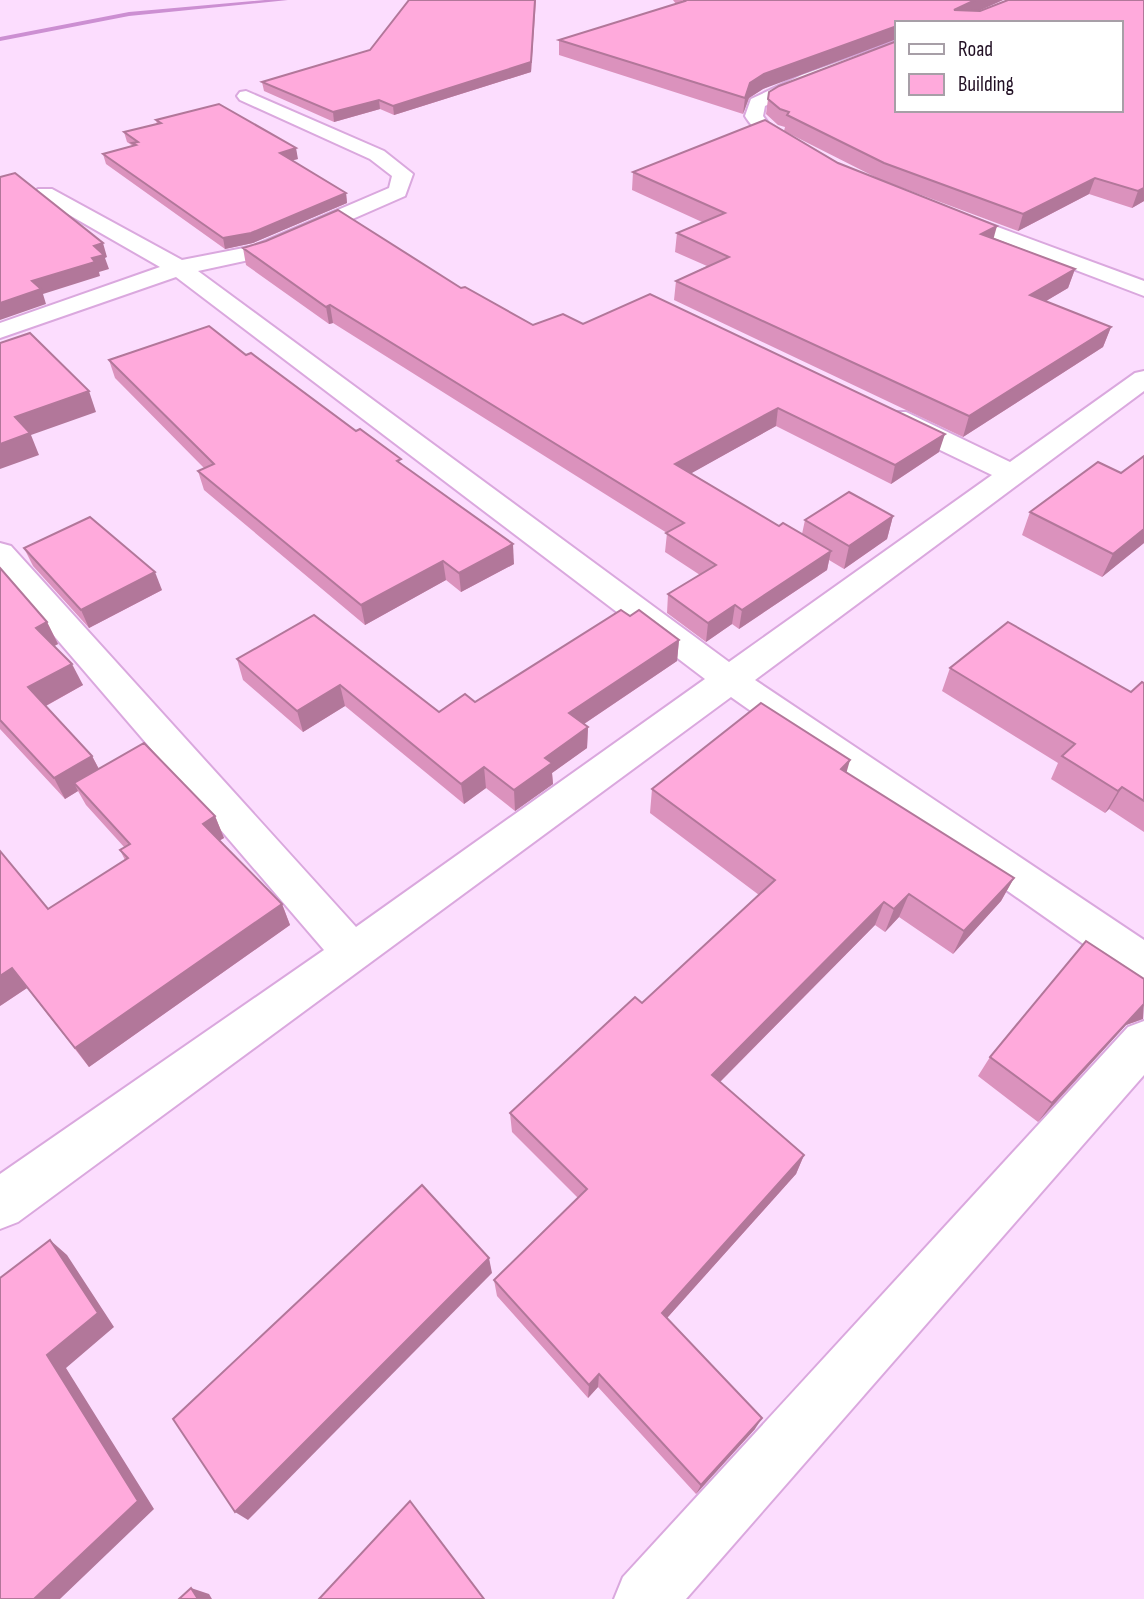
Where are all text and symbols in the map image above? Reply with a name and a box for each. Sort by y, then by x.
legend [895,21,1123,112]
text: Road [958,37,993,62]
text: Building [958,72,1014,97]

